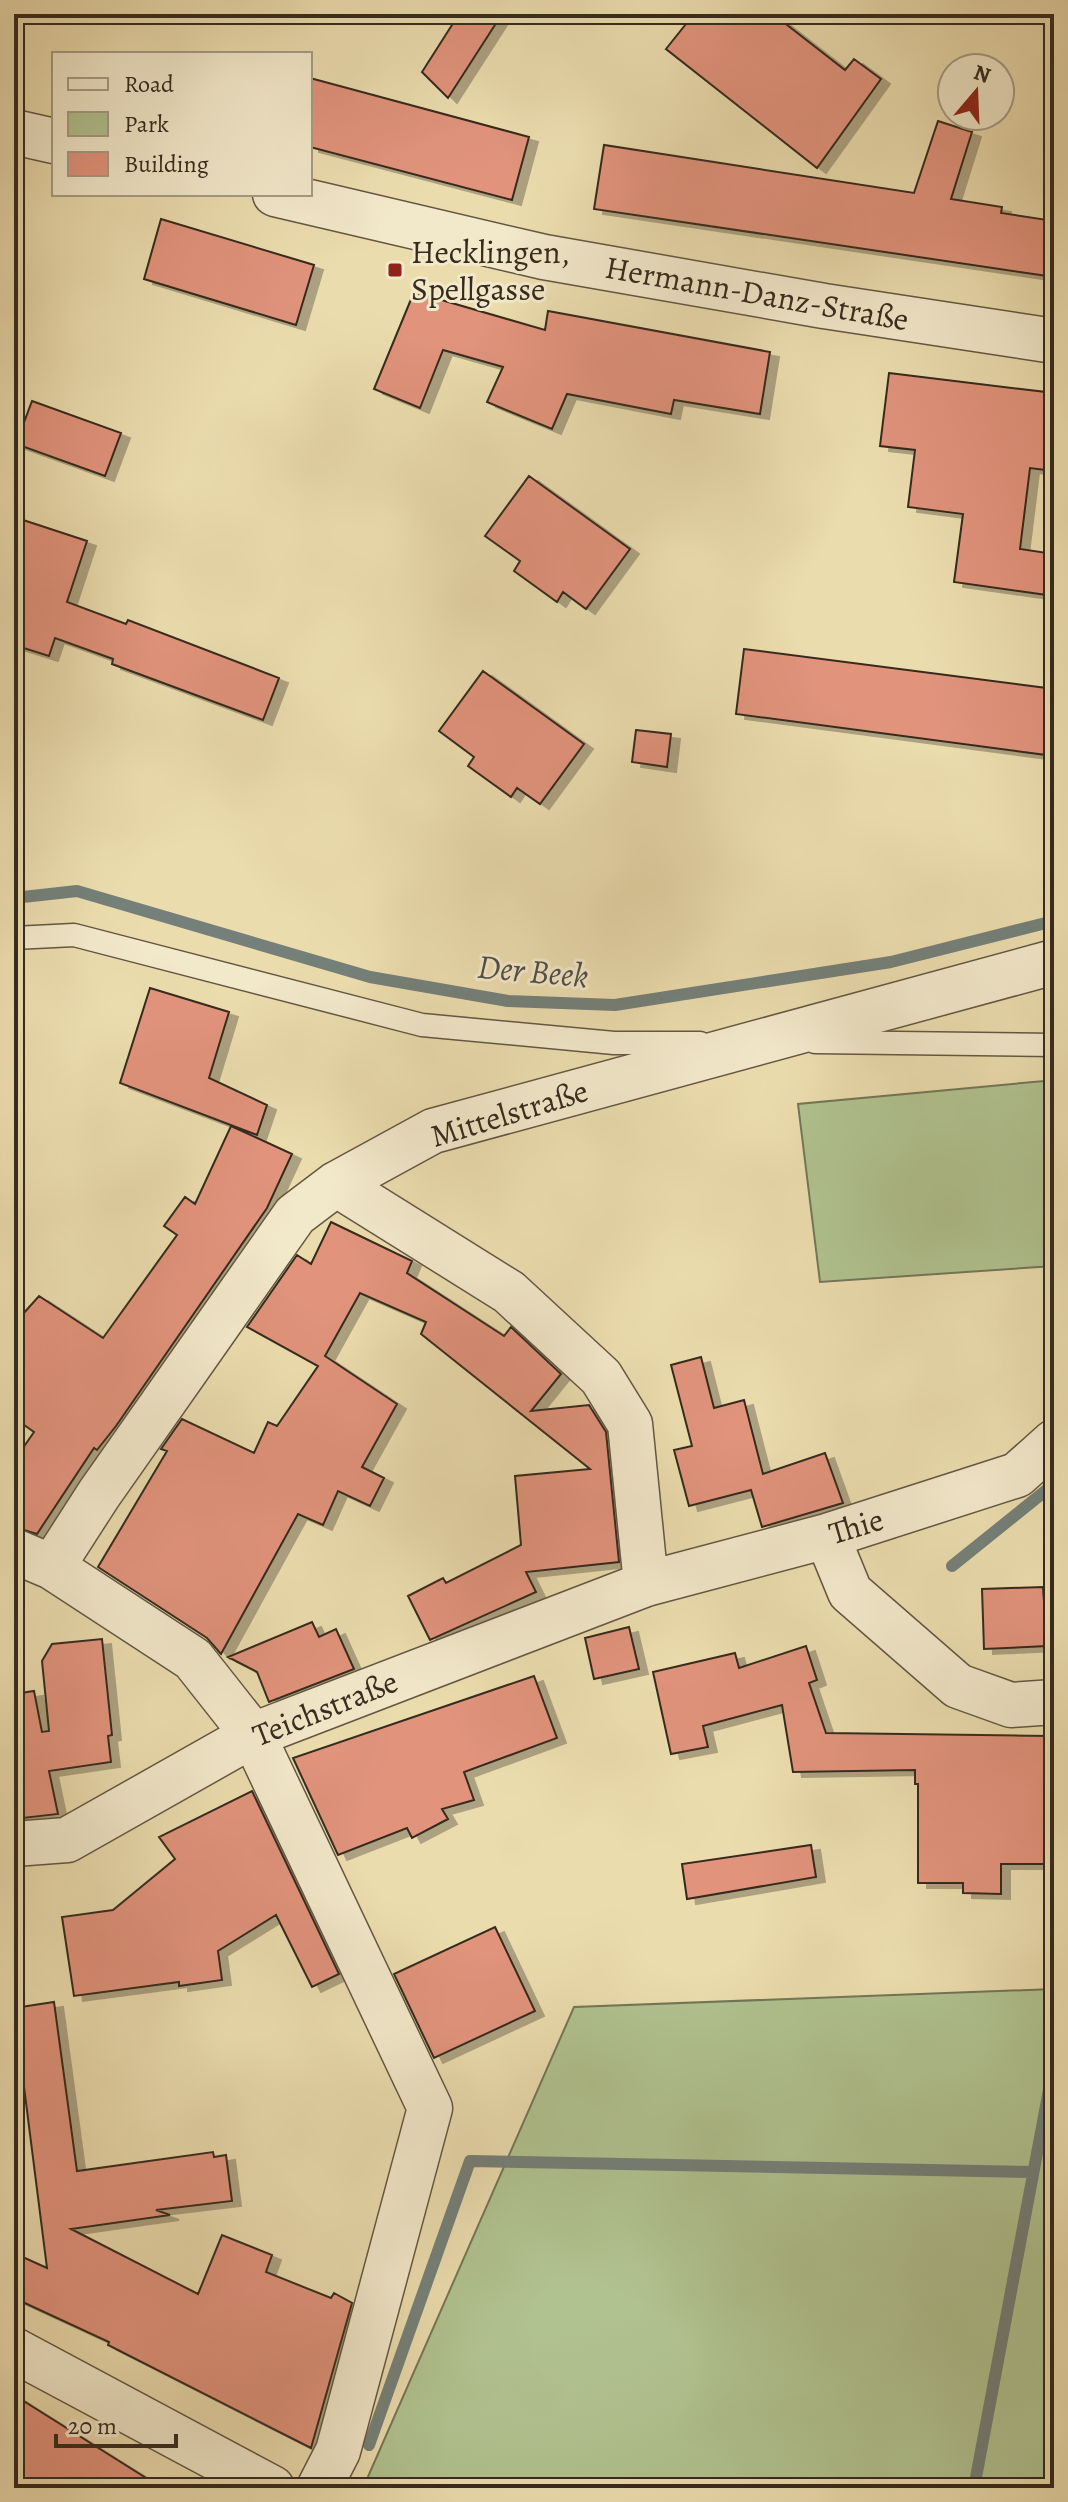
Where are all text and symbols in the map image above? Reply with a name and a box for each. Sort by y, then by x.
legend [52,52,312,196]
north arrow [936,52,1016,132]
text: N [970,57,995,91]
text: Road [124,68,174,100]
text: Park [124,108,169,140]
text: Building [124,148,209,180]
place label: Hecklingen, Spellgasse [411,230,570,311]
street label: Hermann-Danz-Straße [602,245,912,341]
marker: Hecklingen, Spellgasse [386,261,404,279]
water label: Der Beek [476,943,590,999]
street label: Mittelstraße [425,1068,593,1158]
street label: Thie [823,1497,889,1555]
street label: Teichstraße [246,1659,404,1757]
scale bar [56,2398,176,2448]
text: 20 m [68,2410,117,2442]

